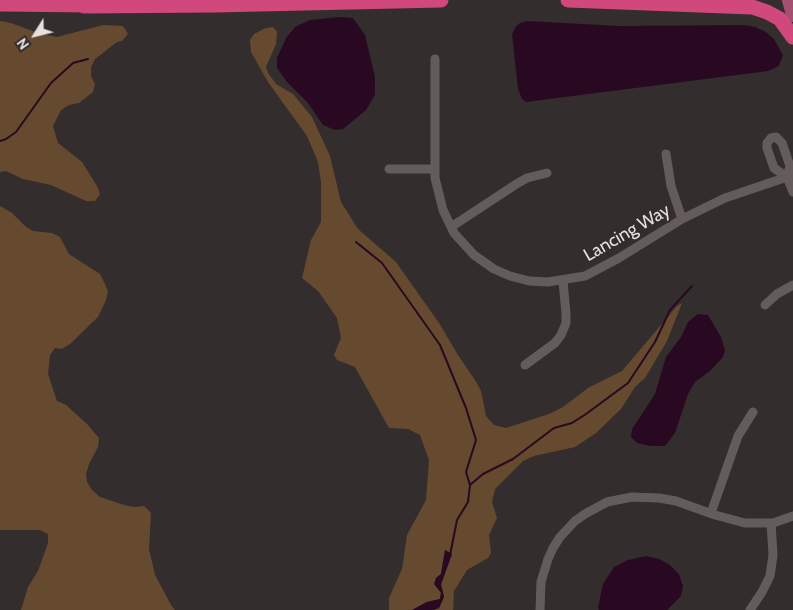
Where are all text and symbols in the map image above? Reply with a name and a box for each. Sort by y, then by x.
north arrow [10,10,60,60]
text: N [13,35,33,53]
street label: Lancing Way [580,200,674,266]

